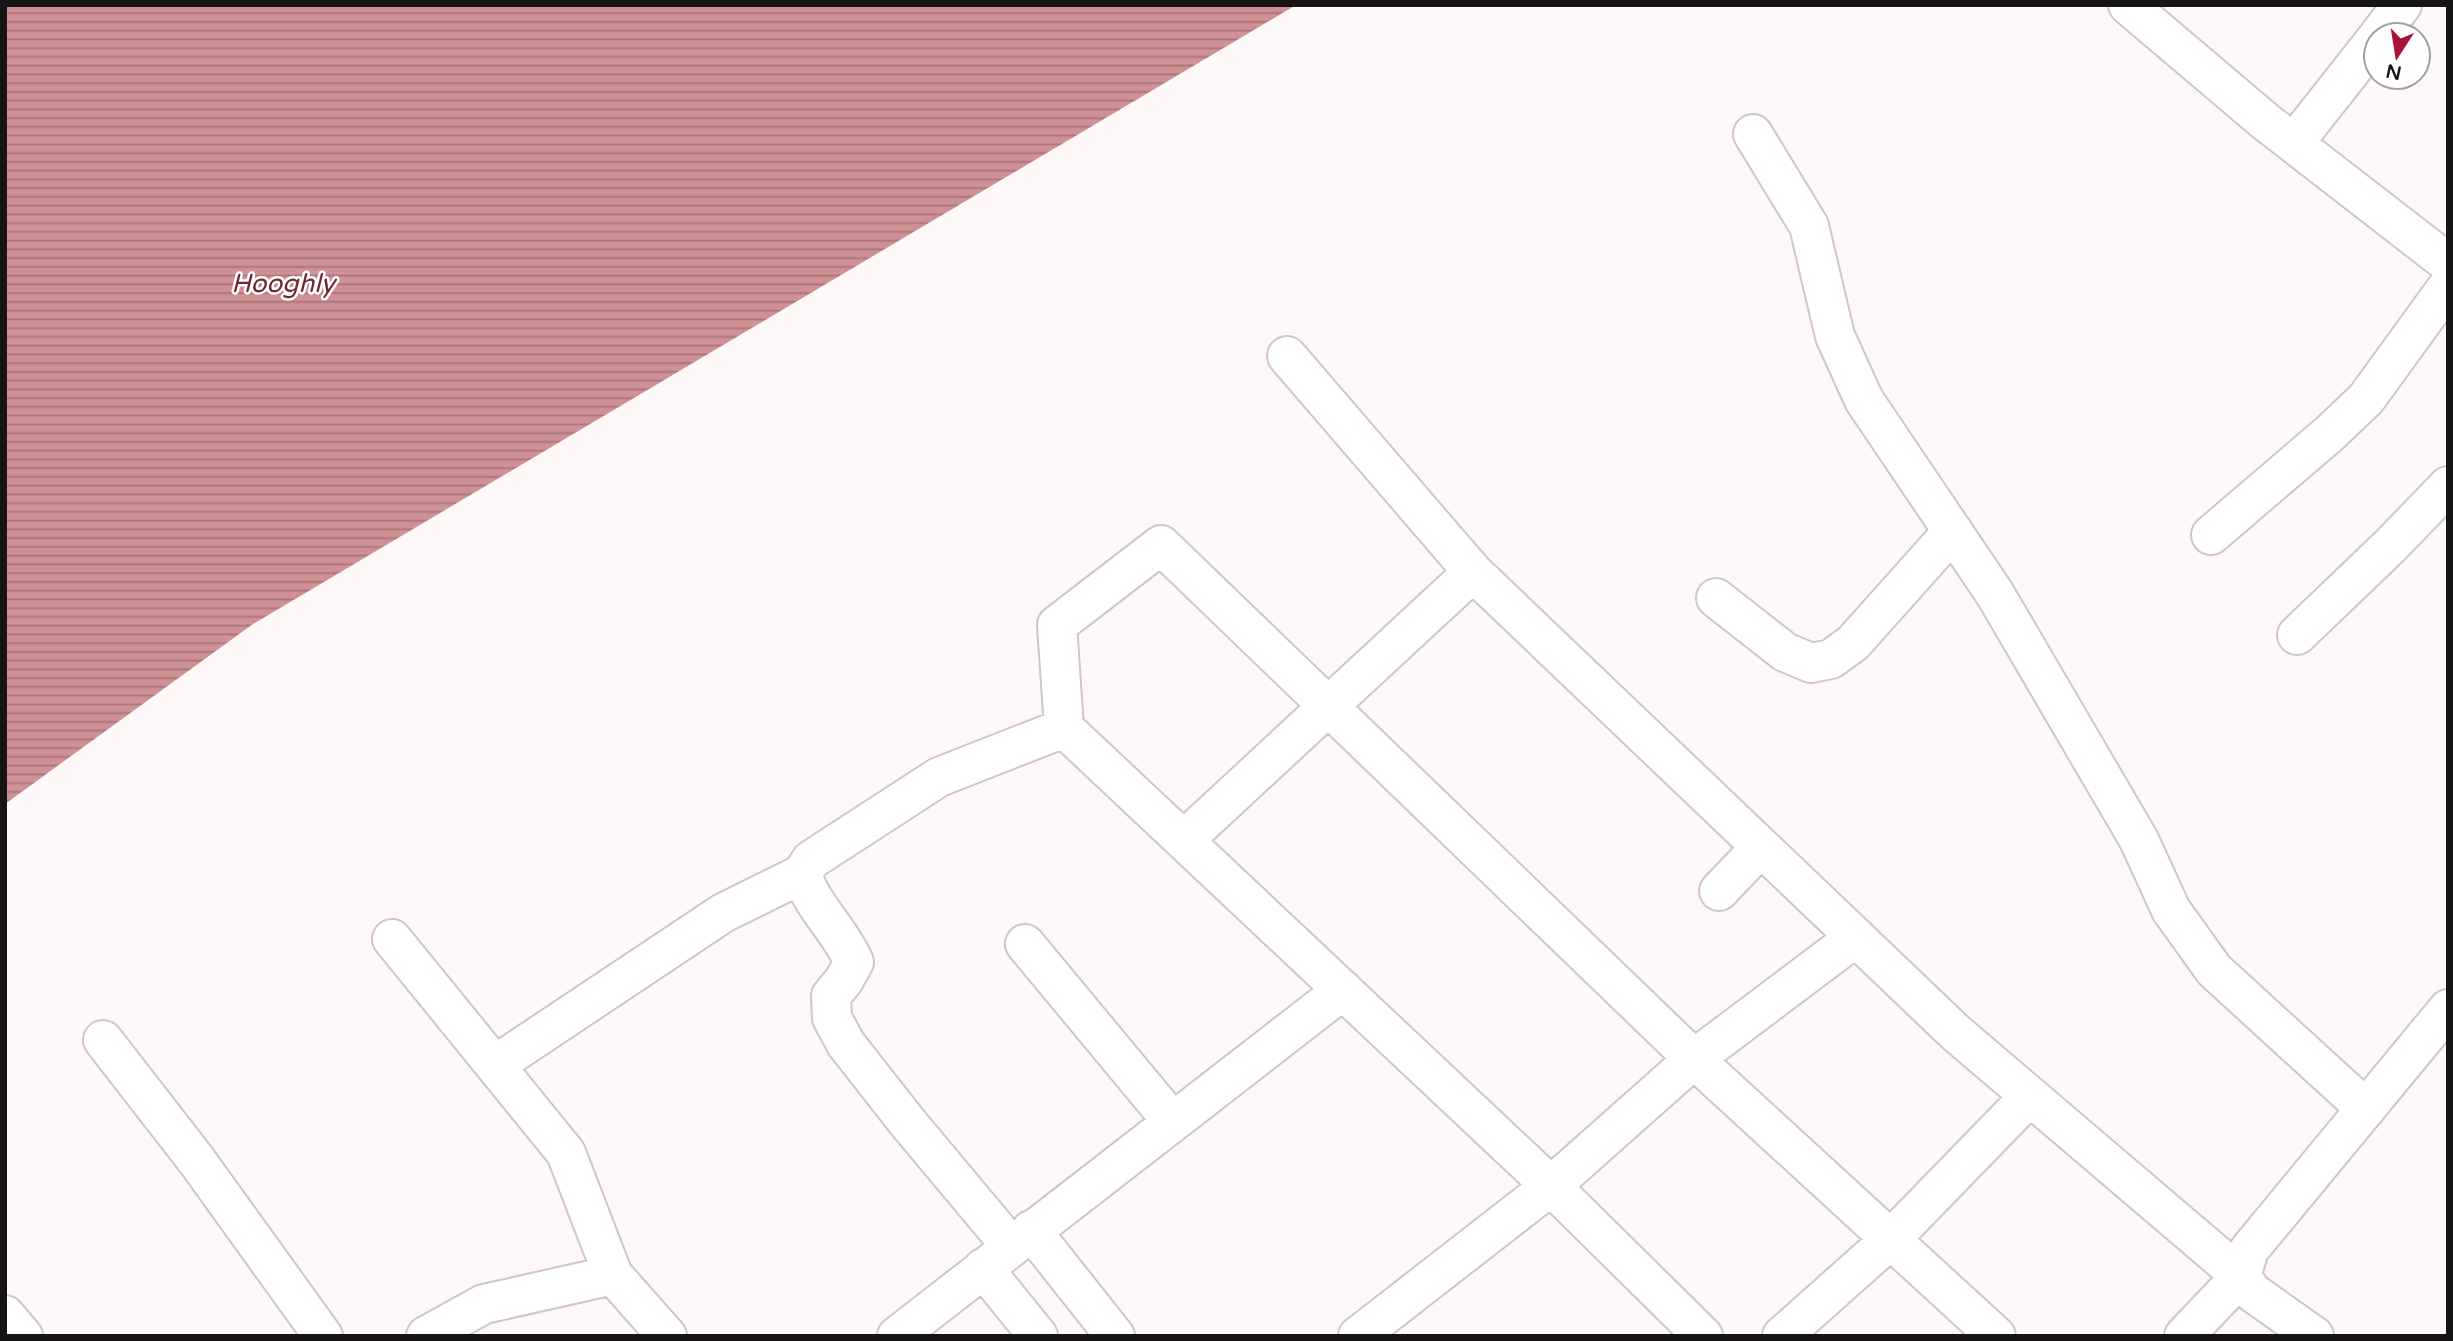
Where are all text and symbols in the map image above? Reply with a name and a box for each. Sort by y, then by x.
north arrow [2362,21,2432,91]
text: N [2384,59,2403,84]
water label: Hooghly [231,268,338,299]

